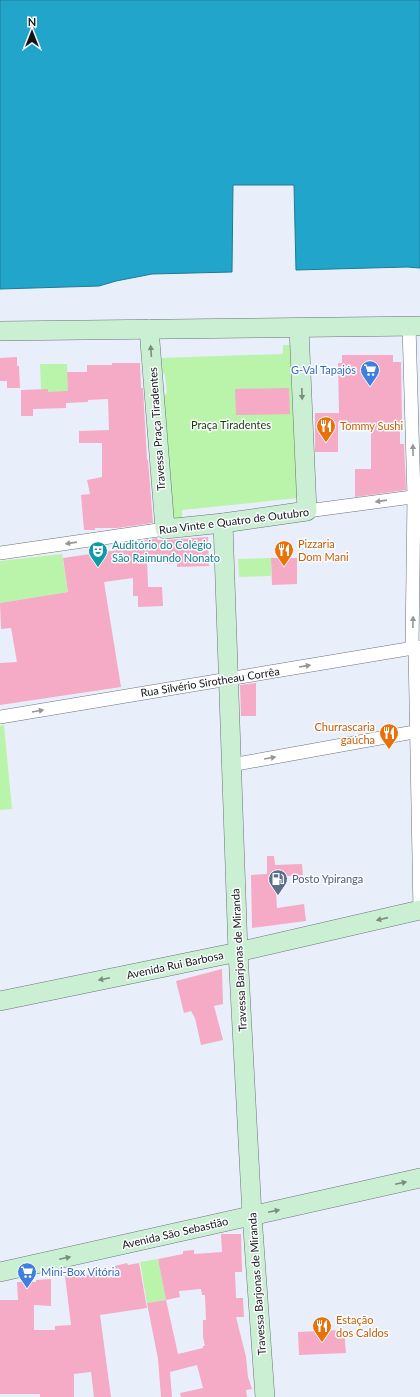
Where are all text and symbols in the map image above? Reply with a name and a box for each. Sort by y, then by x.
north arrow [12,12,52,52]
text: N [28,15,36,28]
one-way arrow [148,345,155,357]
supermarket icon: G-Val Tapajós [359,359,381,387]
place label: G-Val Tapajós [291,363,356,376]
street label: Travessa Praça Tiradentes [146,367,167,491]
one-way arrow [299,388,306,400]
restaurant icon: Tommy Sushi [315,415,337,443]
park label: Praça Tiradentes [191,418,271,431]
place label: Tommy Sushi [340,419,403,432]
one-way arrow [409,444,416,456]
one-way arrow [375,498,387,504]
street label: Rua Vinte e Quatro de Outubro [158,505,310,536]
place label: Pizzaria Dom Mani [298,537,349,563]
place label: Auditório do Colégio São Raimundo Nonato [112,538,220,564]
restaurant icon: Pizzaria Dom Mani [273,539,295,567]
one-way arrow [65,540,77,546]
theatre icon: Auditório do Colégio São Raimundo Nonato [87,540,109,568]
one-way arrow [409,616,416,628]
one-way arrow [299,663,311,669]
street label: Rua Silvério Sirotheau Corrêa [139,664,280,699]
one-way arrow [32,708,45,714]
place label: Churrascaria gaúcha [314,720,375,746]
restaurant icon: Churrascaria gaúcha [378,722,400,750]
one-way arrow [264,755,276,761]
fuel station icon: Posto Ypiranga [267,868,289,896]
place label: Posto Ypiranga [292,872,363,885]
street label: Travessa Barjonas de Miranda [228,888,249,1032]
one-way arrow [376,917,388,923]
street label: Avenida Rui Barbosa [125,948,225,981]
one-way arrow [98,977,111,983]
one-way arrow [395,1179,407,1185]
one-way arrow [268,1207,280,1213]
street label: Travessa Barjonas de Miranda [245,1212,268,1356]
street label: Avenida São Sebastião [121,1214,229,1251]
one-way arrow [59,1254,72,1260]
supermarket icon: Mini-Box Vitória [16,1261,38,1289]
place label: Mini-Box Vitória [41,1265,120,1278]
place label: Estação dos Caldos [336,1313,389,1339]
restaurant icon: Estação dos Caldos [311,1315,333,1343]

